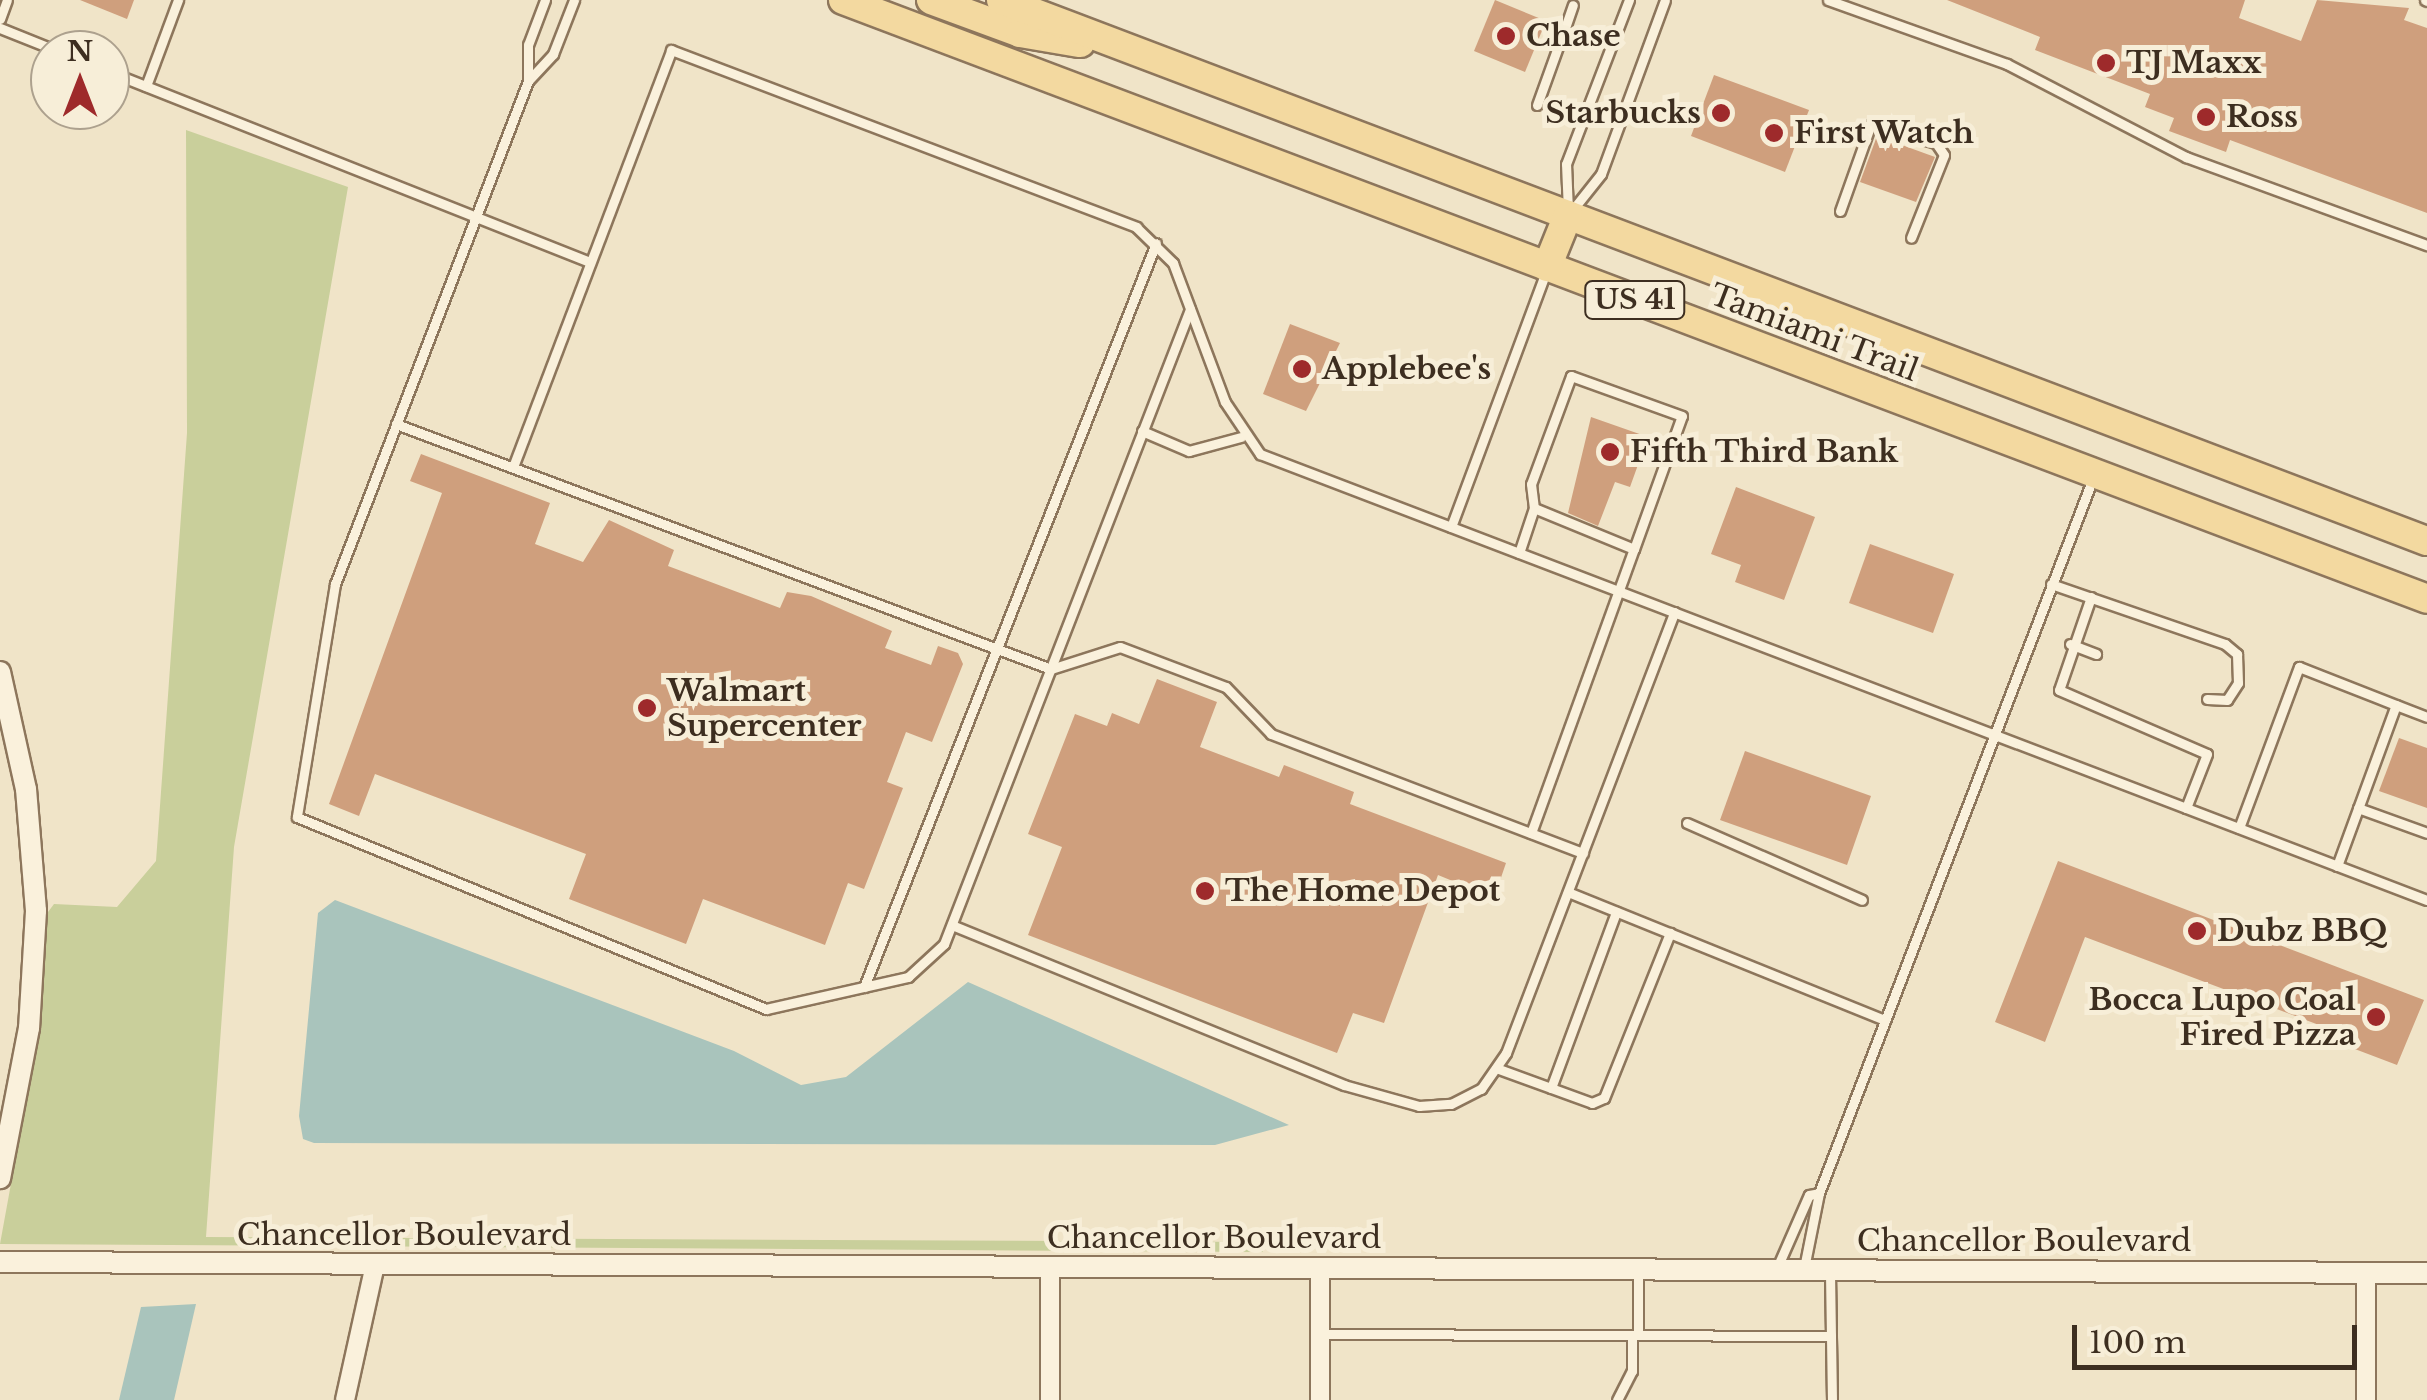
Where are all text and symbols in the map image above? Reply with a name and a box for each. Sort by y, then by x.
place label: Chase [1526,18,1621,54]
marker: Chase [1495,25,1517,47]
north arrow [30,30,130,130]
text: N [67,34,93,69]
place label: TJ Maxx [2126,45,2261,81]
marker: TJ Maxx [2095,52,2117,74]
place label: Starbucks [1545,95,1701,131]
place label: Ross [2226,99,2298,135]
marker: Starbucks [1710,102,1732,124]
marker: Ross [2195,106,2217,128]
place label: First Watch [1794,115,1975,151]
marker: First Watch [1763,122,1785,144]
road number: US 41 [1582,277,1688,323]
street label: Tamiami Trail [1705,277,1923,389]
place label: Applebee's [1322,351,1491,387]
marker: Applebee's [1291,358,1313,380]
place label: Fifth Third Bank [1630,434,1899,470]
marker: Fifth Third Bank [1599,441,1621,463]
place label: Walmart Supercenter [667,673,861,744]
marker: Walmart Supercenter [636,697,658,719]
place label: The Home Depot [1225,873,1500,909]
marker: The Home Depot [1194,880,1216,902]
place label: Dubz BBQ [2217,913,2387,949]
marker: Dubz BBQ [2186,920,2208,942]
place label: Bocca Lupo Coal Fired Pizza [2088,982,2356,1052]
marker: Bocca Lupo Coal Fired Pizza [2365,1006,2387,1028]
street label: Chancellor Boulevard [236,1217,572,1253]
street label: Chancellor Boulevard [1046,1220,1382,1256]
street label: Chancellor Boulevard [1856,1223,2192,1259]
scale bar [2077,1305,2362,1367]
text: 100 m [2089,1324,2186,1361]

